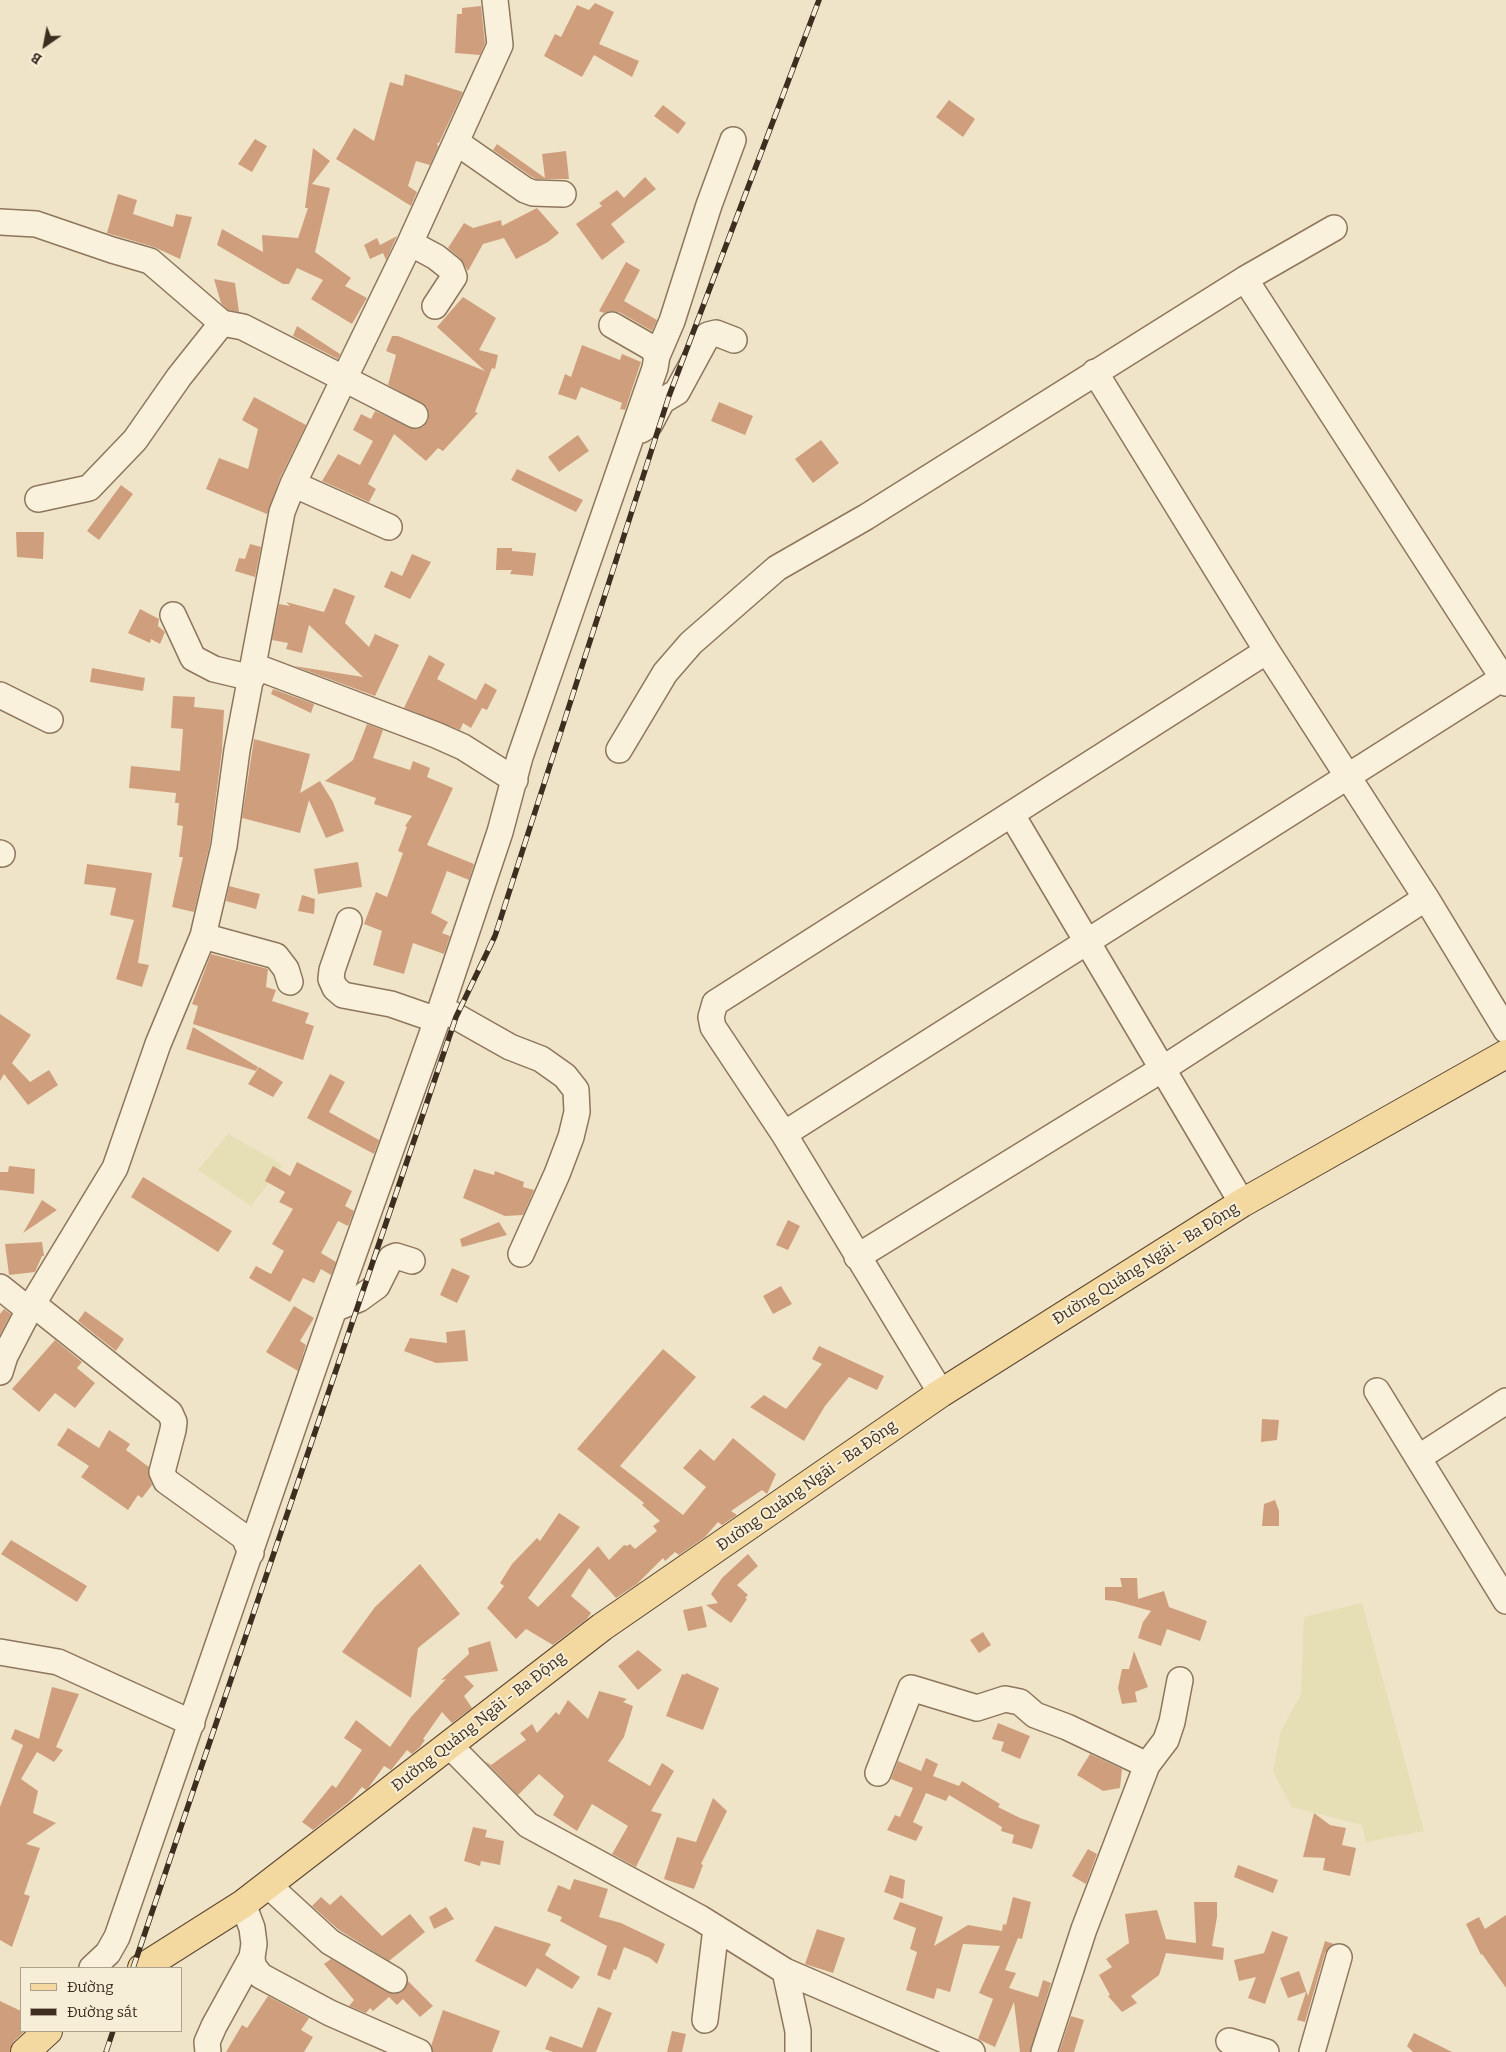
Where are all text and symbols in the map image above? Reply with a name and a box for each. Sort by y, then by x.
north arrow [20,20,70,70]
text: B [28,48,45,68]
street label: Đường Quảng Ngãi - Ba Động [1049,1199,1243,1329]
street label: Đường Quảng Ngãi - Ba Động [713,1416,901,1556]
street label: Đường Quảng Ngãi - Ba Động [388,1648,570,1796]
legend [20,1967,182,2032]
text: Đường [67,1978,114,1996]
text: Đường sắt [67,2003,137,2021]

